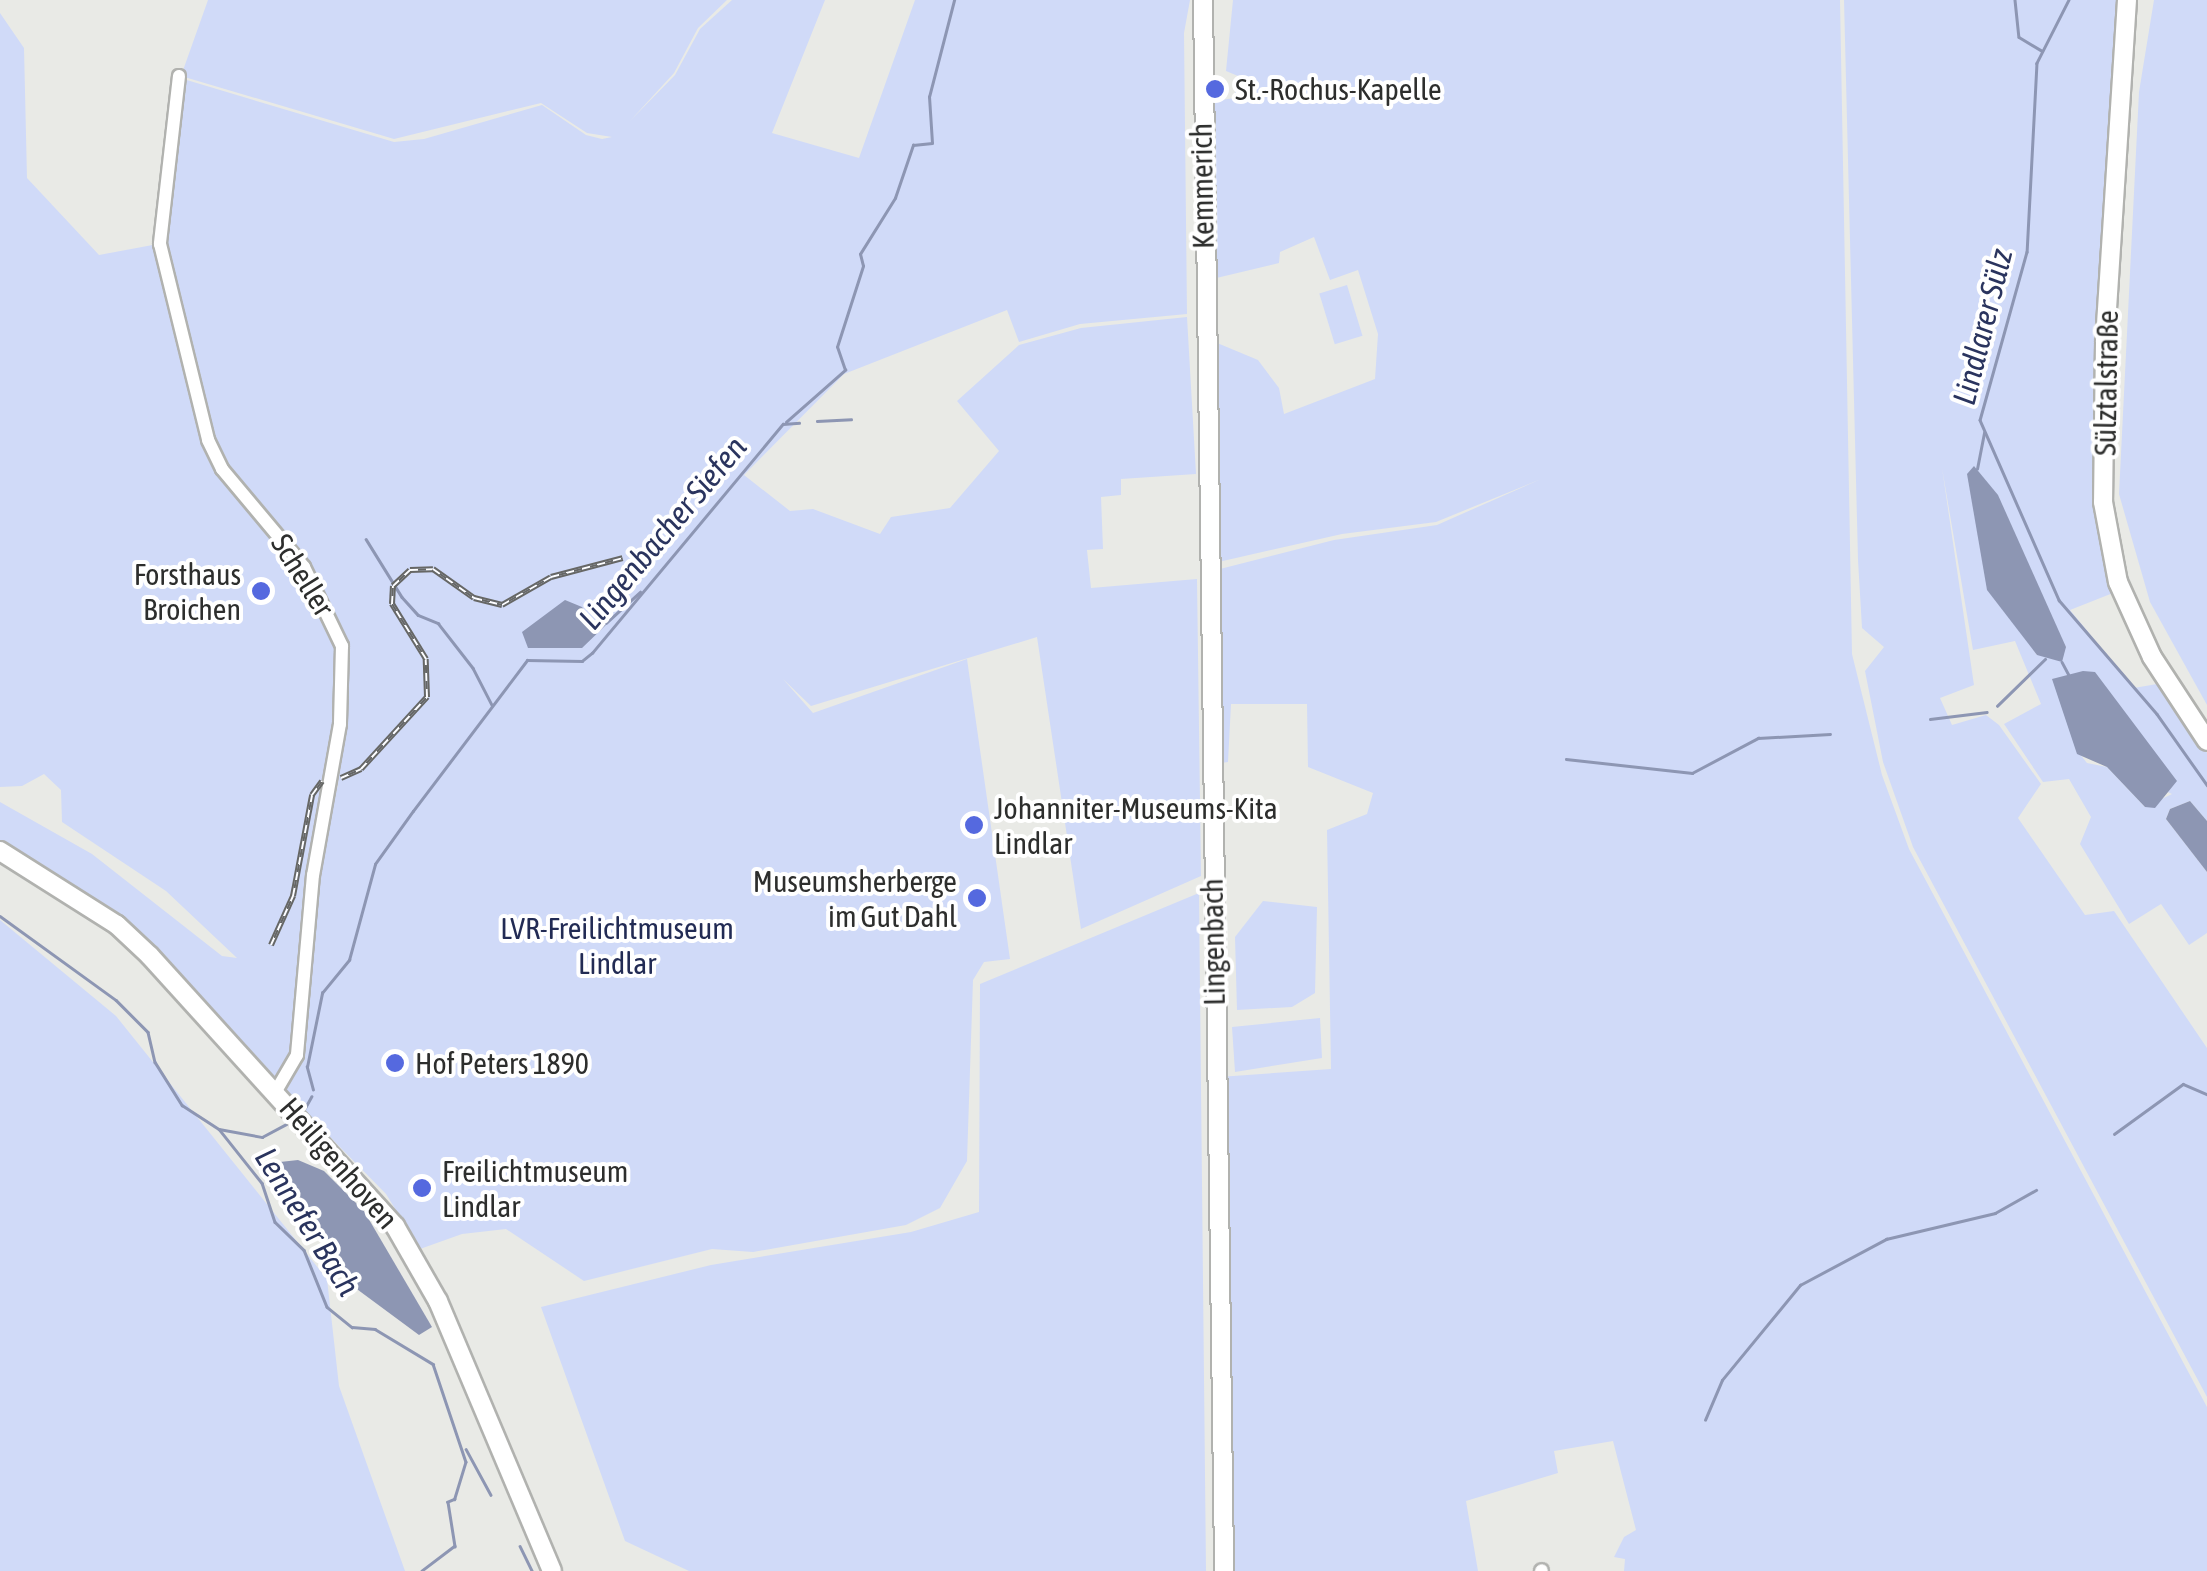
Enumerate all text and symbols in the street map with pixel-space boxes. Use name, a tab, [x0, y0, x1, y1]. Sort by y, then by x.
place label: St.-Rochus-Kapelle	[1235, 71, 1442, 107]
marker: St.-Rochus-Kapelle	[1204, 78, 1226, 100]
street label: Kemmerich	[1183, 123, 1221, 249]
water label: Lindlarer Sülz	[1945, 245, 2021, 409]
street label: Sülztalstraße	[2087, 310, 2125, 456]
water label: Lingenbacher Siefen	[571, 429, 755, 637]
street label: Scheller	[264, 527, 342, 623]
place label: Forsthaus Broichen	[134, 556, 241, 626]
marker: Forsthaus Broichen	[250, 580, 272, 602]
place label: Johanniter-Museums-Kita Lindlar	[994, 790, 1278, 860]
marker: Johanniter-Museums-Kita Lindlar	[963, 814, 985, 836]
place label: Museumsherberge im Gut Dahl	[753, 863, 957, 934]
street label: Lingenbach	[1194, 878, 1232, 1006]
marker: Museumsherberge im Gut Dahl	[966, 887, 988, 909]
park label: LVR-Freilichtmuseum Lindlar	[500, 910, 734, 980]
place label: Hof Peters 1890	[415, 1045, 589, 1081]
marker: Hof Peters 1890	[384, 1052, 406, 1074]
street label: Heiligenhoven	[272, 1090, 406, 1236]
water label: Lennefer Bach	[246, 1141, 368, 1303]
place label: Freilichtmuseum Lindlar	[442, 1153, 628, 1224]
marker: Freilichtmuseum Lindlar	[411, 1177, 433, 1199]

